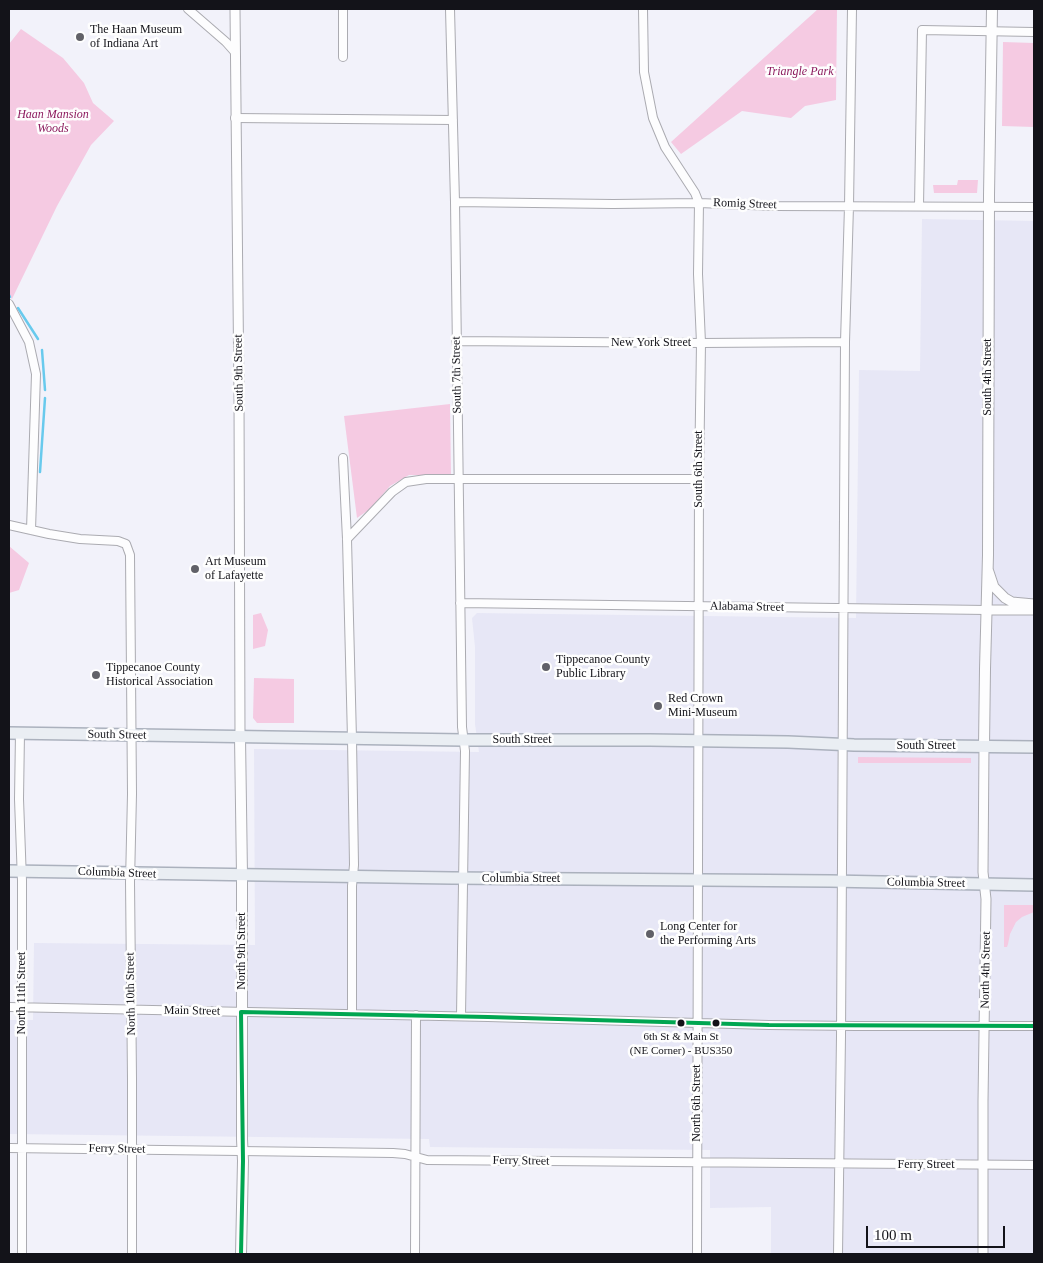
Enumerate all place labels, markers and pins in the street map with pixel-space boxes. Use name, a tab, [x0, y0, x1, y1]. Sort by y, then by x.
place label: The Haan Museum of Indiana Art	[90, 23, 182, 51]
marker: The Haan Museum of Indiana Art	[74, 31, 86, 43]
place label: Art Museum of Lafayette	[205, 555, 266, 583]
marker: Art Museum of Lafayette	[189, 563, 201, 575]
place label: Tippecanoe County Public Library	[556, 653, 650, 681]
place label: Tippecanoe County Historical Association	[106, 661, 213, 689]
marker: Tippecanoe County Public Library	[540, 661, 552, 673]
marker: Tippecanoe County Historical Association	[90, 669, 102, 681]
place label: Red Crown Mini-Museum	[668, 692, 737, 720]
marker: Red Crown Mini-Museum	[652, 700, 664, 712]
place label: Long Center for the Performing Arts	[660, 920, 756, 948]
marker: Long Center for the Performing Arts	[644, 928, 656, 940]
marker: 6th St & Main St (NE Corner) - BUS350	[676, 1018, 686, 1028]
unlabelled marker	[711, 1018, 721, 1028]
place label: 6th St & Main St (NE Corner) - BUS350	[630, 1030, 732, 1056]

